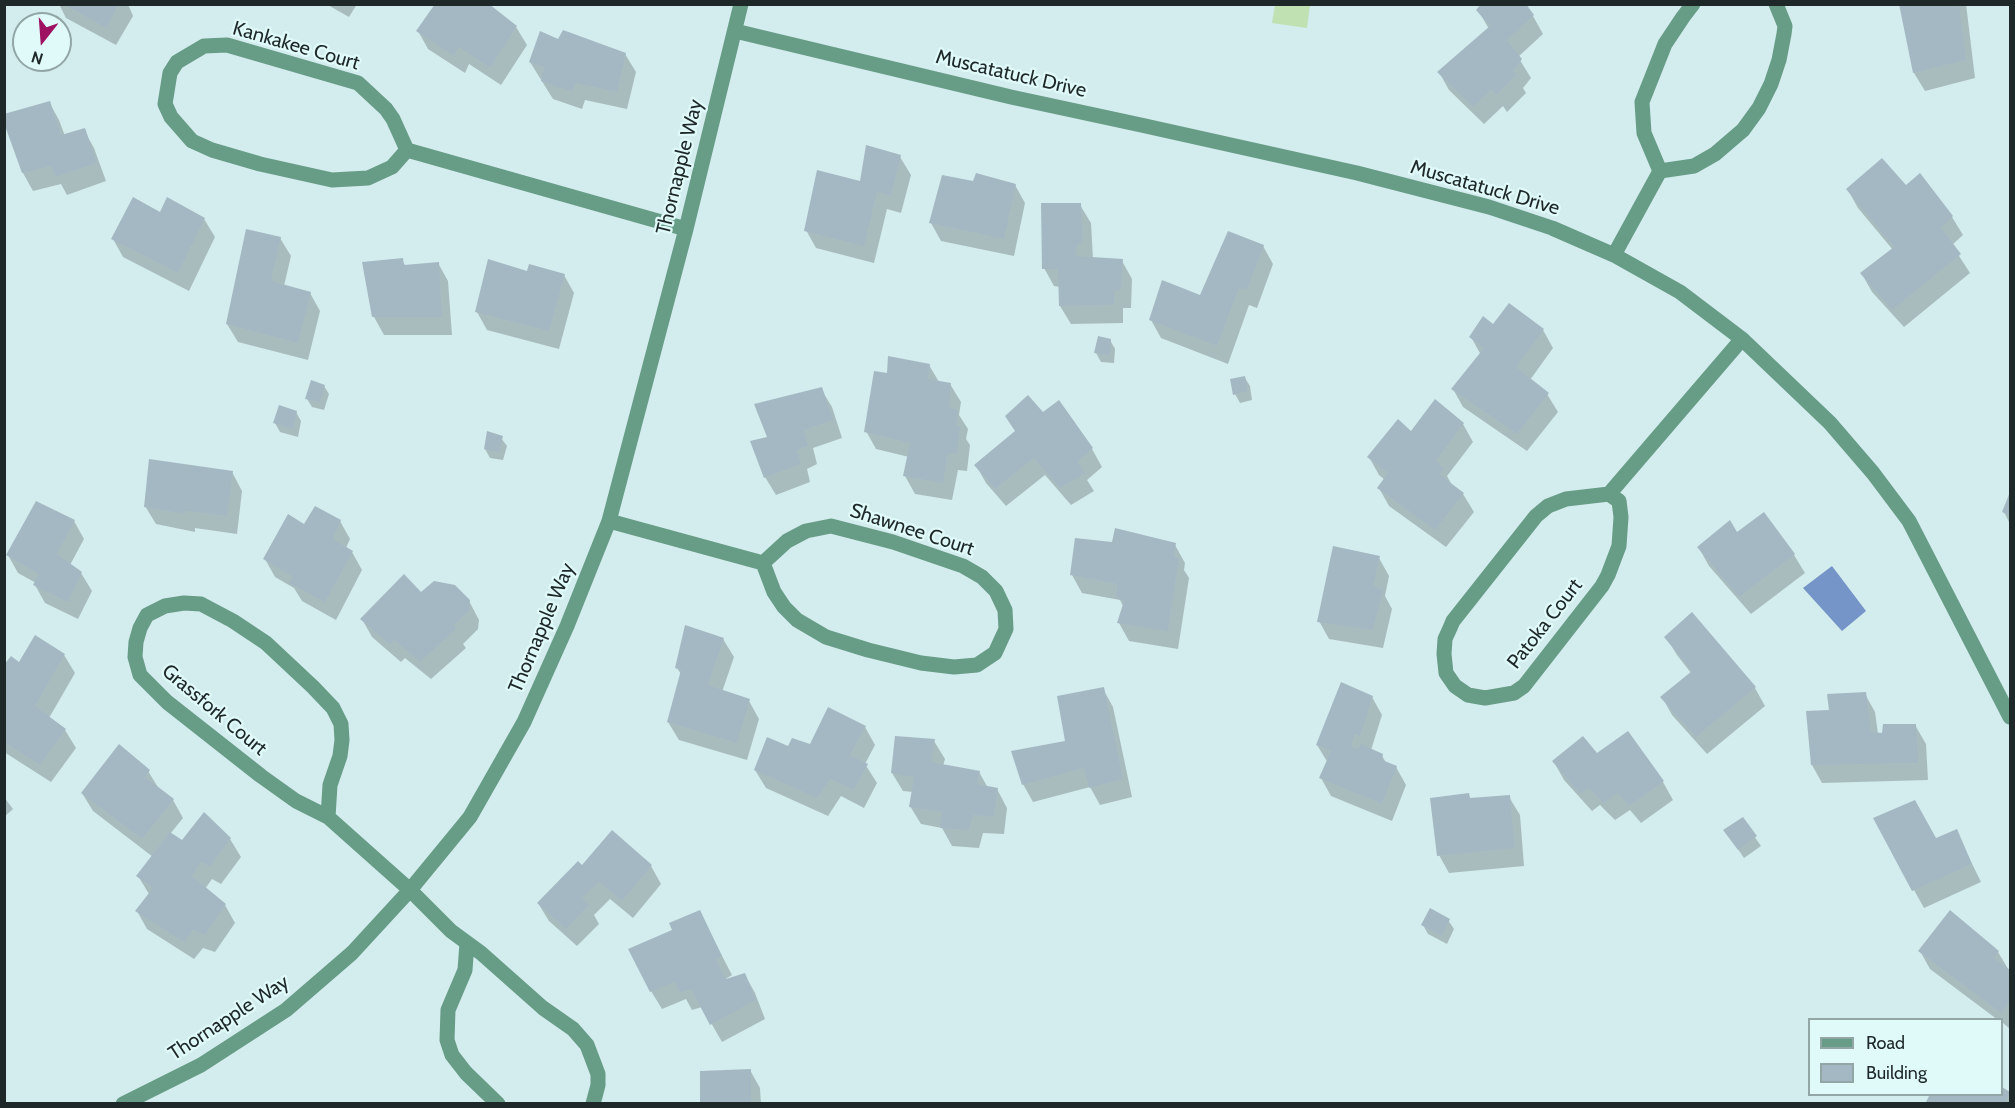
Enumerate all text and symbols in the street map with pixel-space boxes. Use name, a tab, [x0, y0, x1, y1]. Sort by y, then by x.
north arrow	[12, 12, 72, 72]
street label: Kankakee Court	[230, 16, 362, 76]
street label: Muscatatuck Drive	[933, 45, 1089, 103]
text: N	[29, 47, 45, 69]
street label: Thornapple Way	[652, 97, 708, 237]
street label: Muscatatuck Drive	[1408, 155, 1562, 221]
street label: Shawnee Court	[847, 499, 977, 561]
street label: Thornapple Way	[504, 560, 580, 696]
street label: Patoka Court	[1502, 574, 1588, 674]
street label: Grassfork Court	[157, 659, 271, 761]
street label: Thornapple Way	[164, 970, 294, 1066]
legend	[1808, 1018, 2003, 1096]
text: Road	[1866, 1032, 1905, 1054]
text: Building	[1866, 1062, 1927, 1084]

